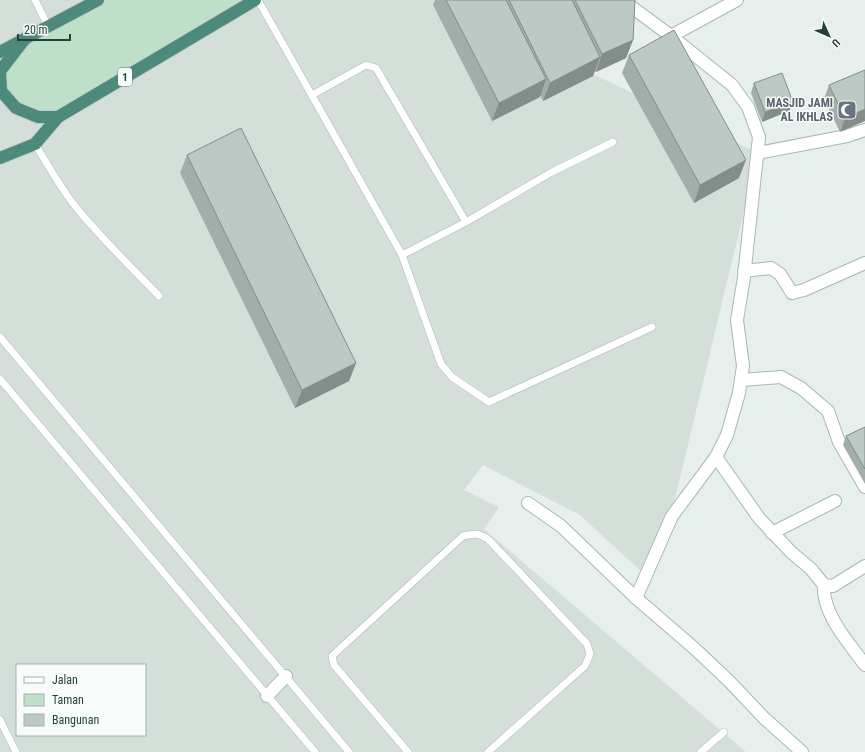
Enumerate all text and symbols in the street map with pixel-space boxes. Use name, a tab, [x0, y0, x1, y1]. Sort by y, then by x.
scale bar	[18, 16, 70, 42]
north arrow	[809, 16, 849, 56]
text: 20 m	[24, 23, 48, 37]
text: U	[829, 36, 843, 50]
road number: 1	[118, 68, 132, 86]
place label: MASJID JAMI AL IKHLAS	[766, 96, 834, 124]
mosque icon: MASJID JAMI AL IKHLAS	[836, 99, 858, 121]
legend	[16, 664, 146, 736]
text: Jalan	[52, 673, 78, 687]
text: Taman	[52, 693, 84, 707]
text: Bangunan	[52, 713, 99, 727]

